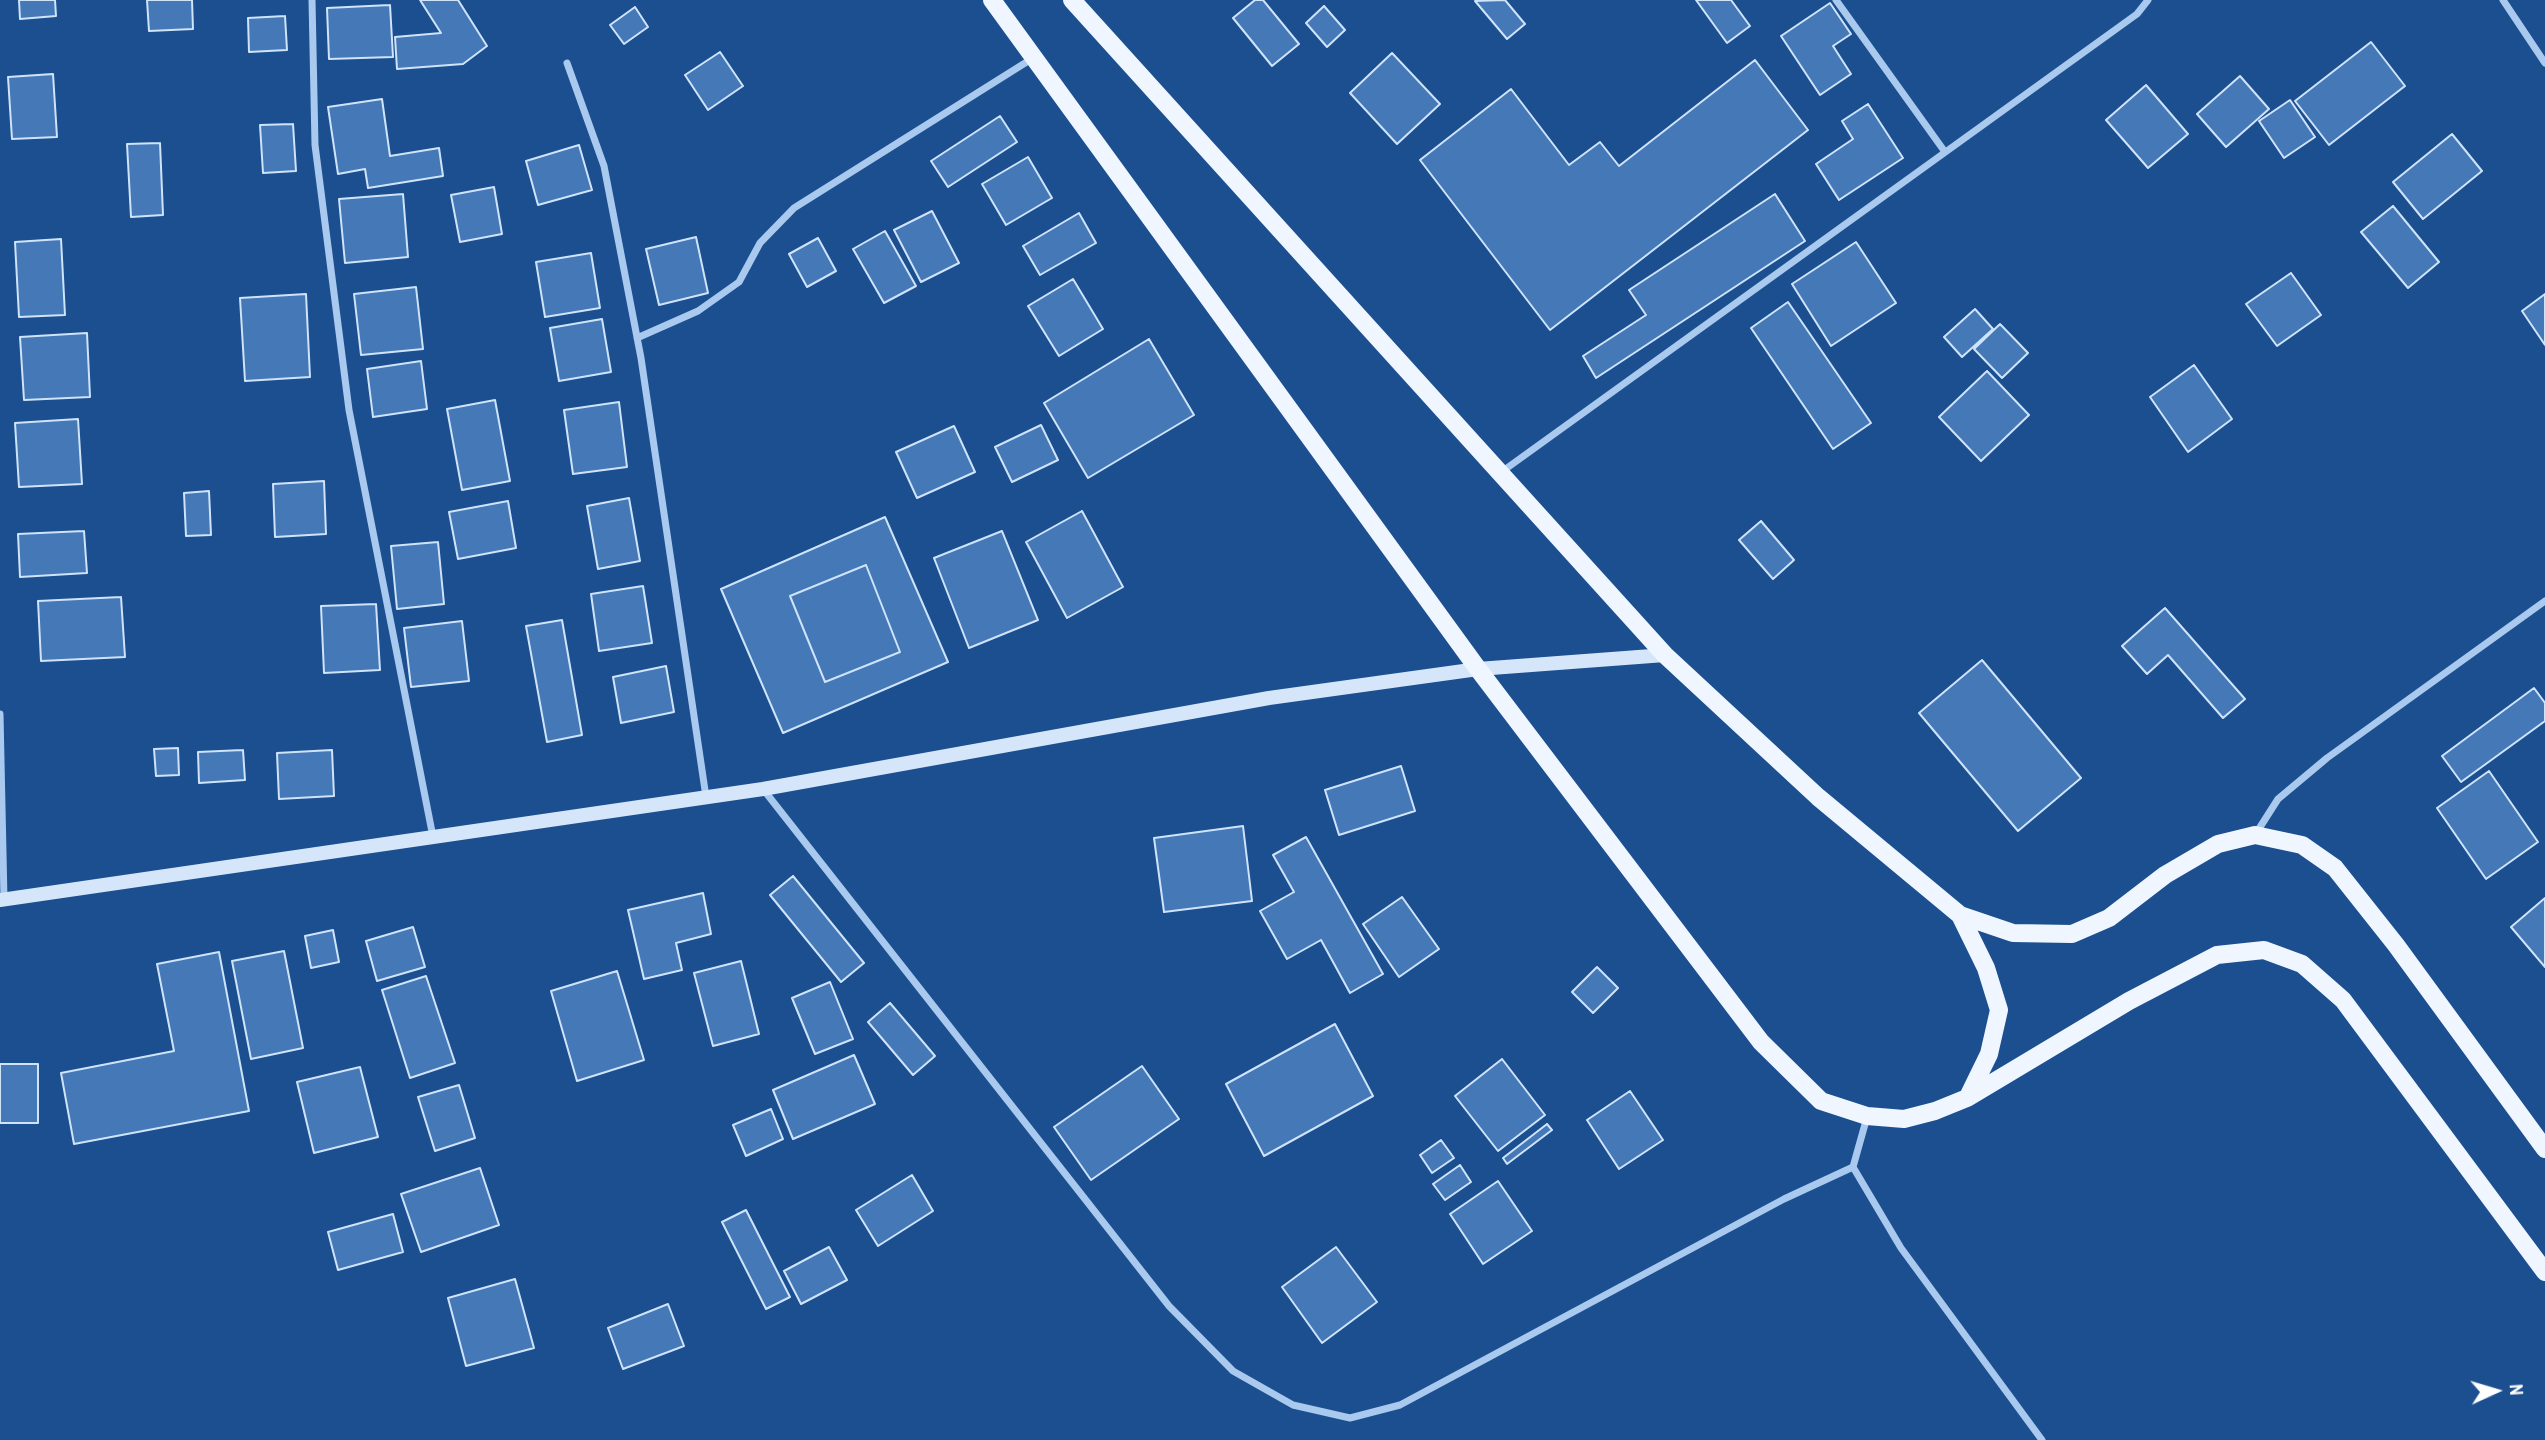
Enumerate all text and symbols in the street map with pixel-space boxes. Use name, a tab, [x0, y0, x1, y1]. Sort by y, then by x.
north arrow	[2461, 1356, 2531, 1426]
text: N	[2504, 1383, 2530, 1396]

